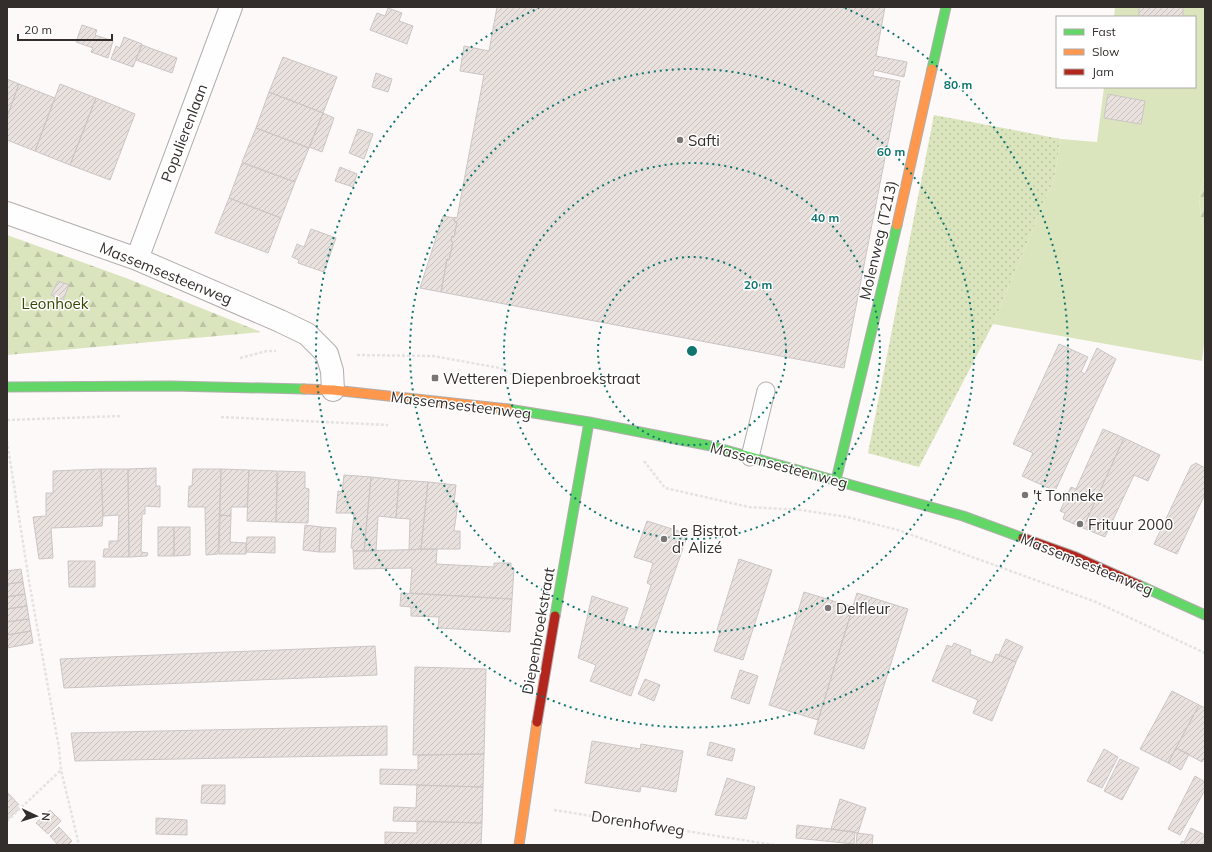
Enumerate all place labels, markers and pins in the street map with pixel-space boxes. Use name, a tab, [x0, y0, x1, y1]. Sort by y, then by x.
place label: Safti	[688, 131, 720, 150]
marker: Safti	[675, 135, 685, 145]
centre of rings	[685, 344, 699, 358]
place label: Wetteren Diepenbroekstraat	[443, 369, 640, 388]
marker: Wetteren Diepenbroekstraat	[430, 373, 440, 383]
place label: 't Tonneke	[1033, 486, 1103, 505]
marker: 't Tonneke	[1020, 490, 1030, 500]
place label: Frituur 2000	[1088, 515, 1173, 534]
marker: Frituur 2000	[1075, 519, 1085, 529]
place label: Le Bistrot d' Alizé	[672, 521, 738, 557]
marker: Le Bistrot d' Alizé	[659, 534, 669, 544]
place label: Delfleur	[836, 599, 890, 618]
marker: Delfleur	[823, 603, 833, 613]

